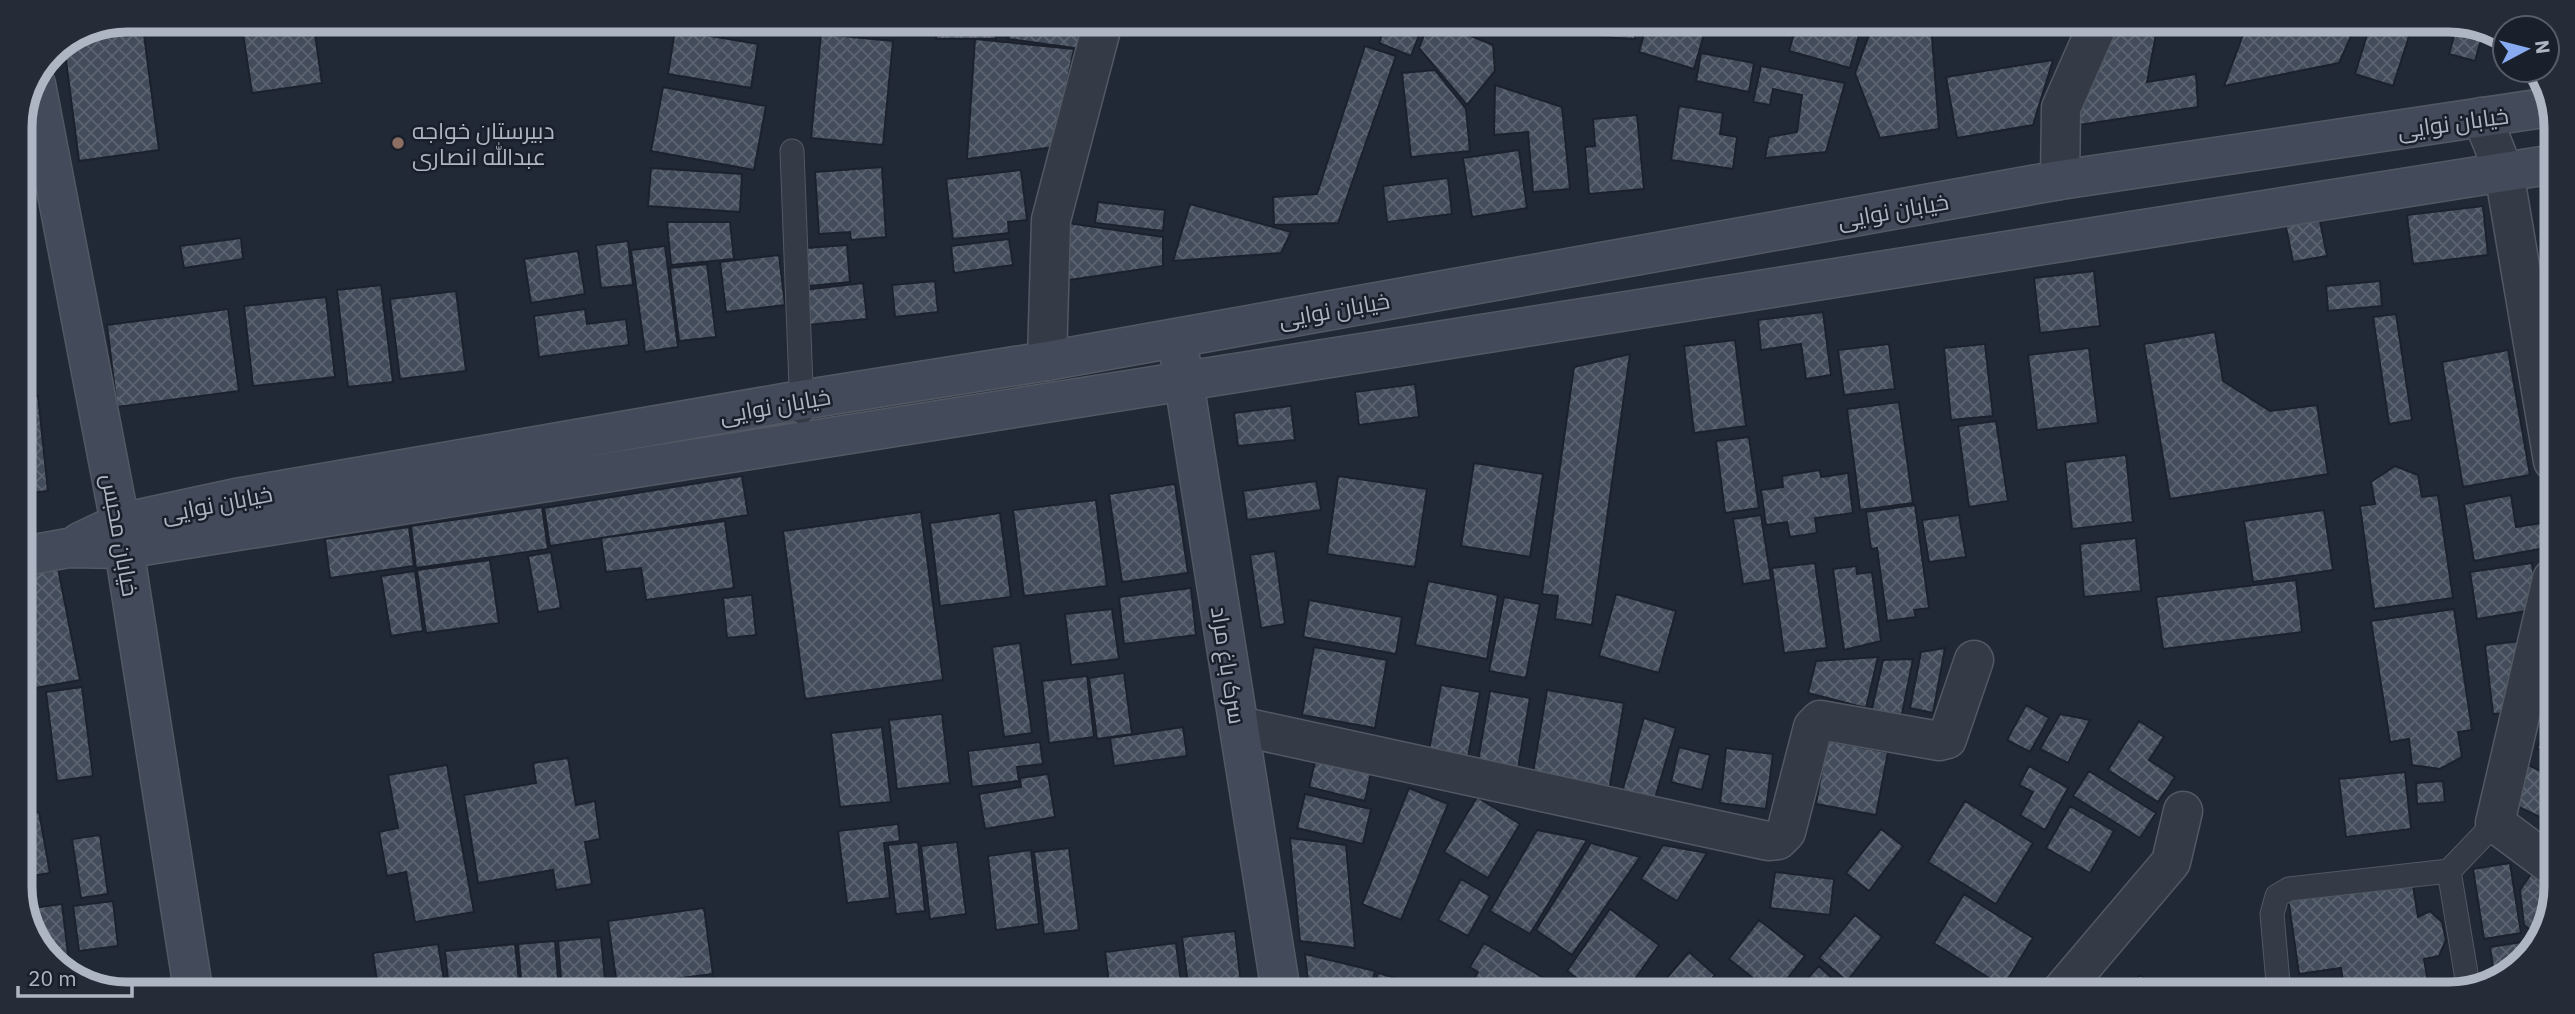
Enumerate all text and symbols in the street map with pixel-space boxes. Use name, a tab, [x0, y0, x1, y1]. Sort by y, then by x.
north arrow	[2491, 14, 2561, 84]
text: N	[2530, 39, 2556, 55]
street label: خیابان نوایی	[2395, 99, 2511, 145]
place label: دبیرستان خواجه عبدالله انصاری	[412, 115, 555, 171]
marker: دبیرستان خواجه عبدالله انصاری	[390, 135, 406, 151]
street label: خیابان نوایی	[1835, 185, 1951, 235]
street label: خیابان نوایی	[1276, 284, 1392, 334]
street label: خیابان نوایی	[717, 380, 833, 430]
street label: خیابان محبس	[95, 471, 147, 599]
street label: خیابان نوایی	[159, 478, 275, 528]
street label: سرک باغ مراد	[1203, 604, 1253, 726]
scale bar	[18, 954, 131, 998]
text: 20 m	[28, 964, 77, 992]

